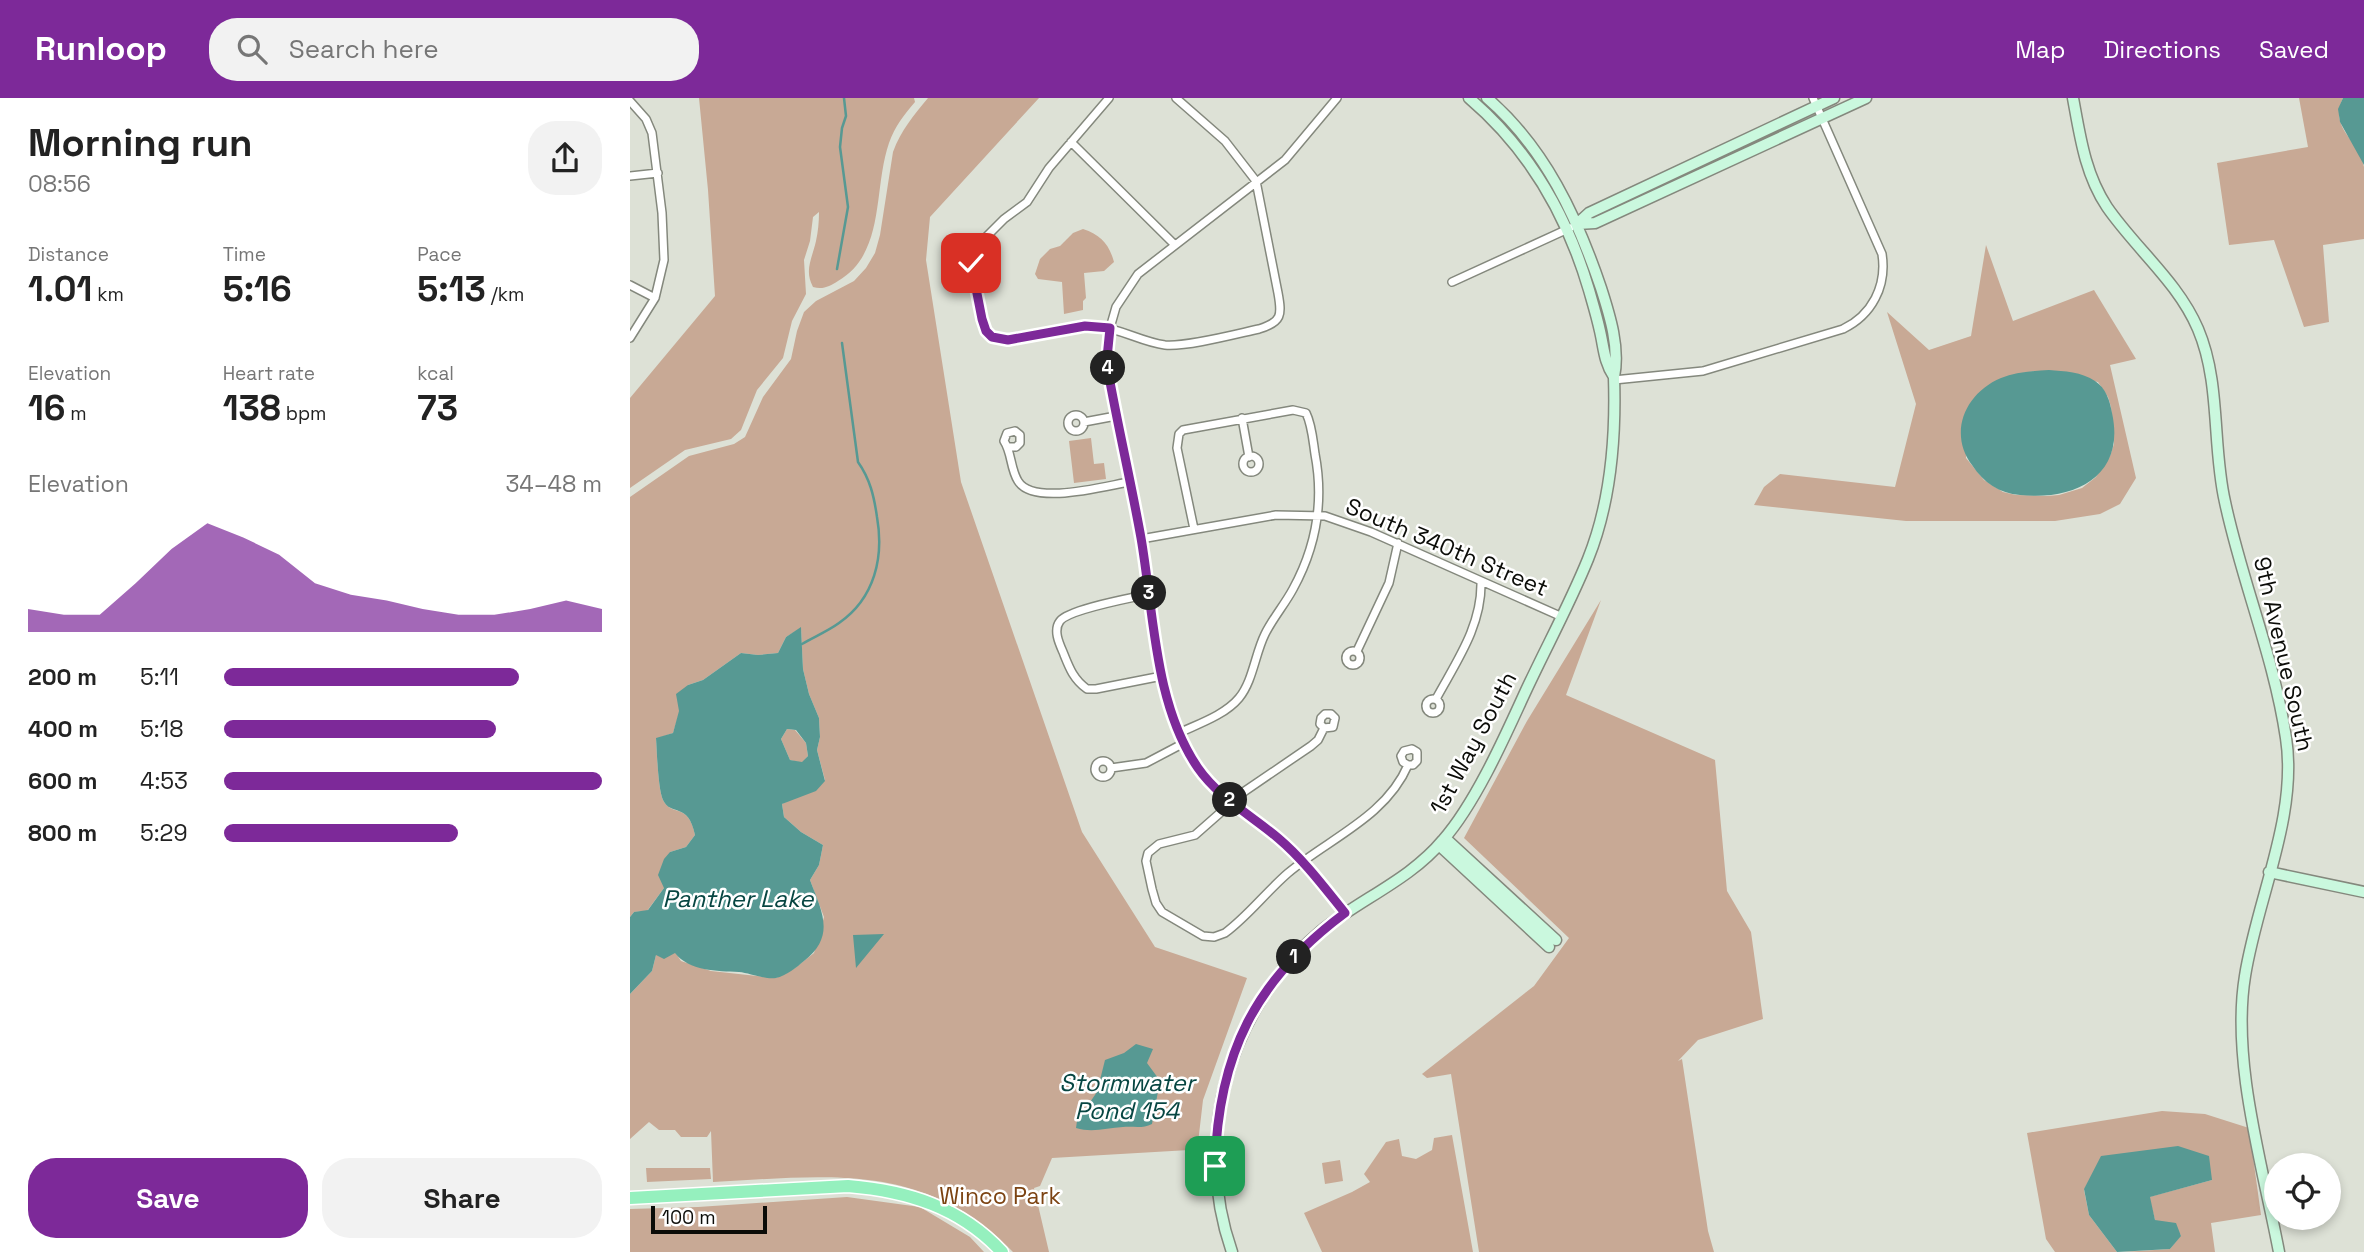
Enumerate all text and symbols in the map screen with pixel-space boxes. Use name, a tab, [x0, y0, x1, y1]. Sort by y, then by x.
search box	[209, 18, 699, 81]
text: Runloop	[35, 28, 167, 70]
icon: search	[233, 30, 271, 68]
text: Search here	[289, 32, 439, 66]
text: Map	[2015, 34, 2065, 65]
text: Directions	[2103, 34, 2221, 65]
text: Saved	[2259, 34, 2329, 65]
text: Morning run	[28, 119, 253, 167]
button: share	[528, 121, 602, 195]
text: 08:56	[28, 169, 91, 199]
pin	[941, 233, 1001, 293]
text: Distance	[28, 242, 109, 267]
text: Time	[223, 242, 266, 267]
text: Pace	[417, 242, 462, 267]
icon: check	[952, 244, 990, 282]
text: 1.01	[28, 267, 92, 311]
text: 5:16	[223, 267, 292, 311]
text: 5:13	[417, 267, 486, 311]
text: km	[92, 282, 124, 307]
text: /km	[486, 282, 524, 307]
pin: 4	[1091, 350, 1126, 386]
text: 4	[1101, 355, 1114, 380]
text: Elevation	[28, 361, 111, 386]
text: Heart rate	[223, 361, 315, 386]
text: kcal	[417, 361, 454, 386]
text: 16	[28, 386, 65, 430]
text: 138	[223, 386, 281, 430]
text: 73	[417, 386, 458, 430]
text: m	[65, 401, 87, 426]
text: bpm	[281, 401, 326, 426]
text: Elevation	[28, 469, 129, 499]
text: 34–48 m	[505, 469, 602, 499]
street label: South 340th Street	[1341, 491, 1553, 603]
street label: 9th Avenue South	[2247, 554, 2321, 754]
pin: 3	[1132, 575, 1166, 610]
text: 3	[1143, 580, 1154, 605]
text: 200 m	[28, 662, 97, 692]
text: 5:11	[140, 662, 179, 692]
street label: 1st Way South	[1423, 666, 1523, 820]
text: 400 m	[28, 714, 98, 744]
text: 5:18	[140, 714, 184, 744]
text: 600 m	[28, 766, 98, 796]
text: 4:53	[140, 766, 188, 796]
pin: 2	[1212, 782, 1248, 818]
text: 2	[1224, 787, 1235, 812]
text: 800 m	[28, 818, 97, 848]
text: 5:29	[140, 818, 187, 848]
water label: Panther Lake	[663, 883, 814, 914]
pin: 1	[1276, 940, 1312, 974]
text: 1	[1289, 944, 1298, 969]
water label: Stormwater Pond 154	[1059, 1067, 1198, 1126]
pin	[1185, 1136, 1245, 1196]
icon: arrive	[1196, 1147, 1234, 1185]
map controls	[2264, 1153, 2341, 1230]
button: locate	[2264, 1153, 2341, 1230]
button: Save	[28, 1158, 308, 1238]
button: Share	[322, 1158, 602, 1238]
park label: Winco Park	[939, 1181, 1061, 1211]
scale bar	[651, 1203, 766, 1235]
text: 100 m	[662, 1205, 716, 1230]

